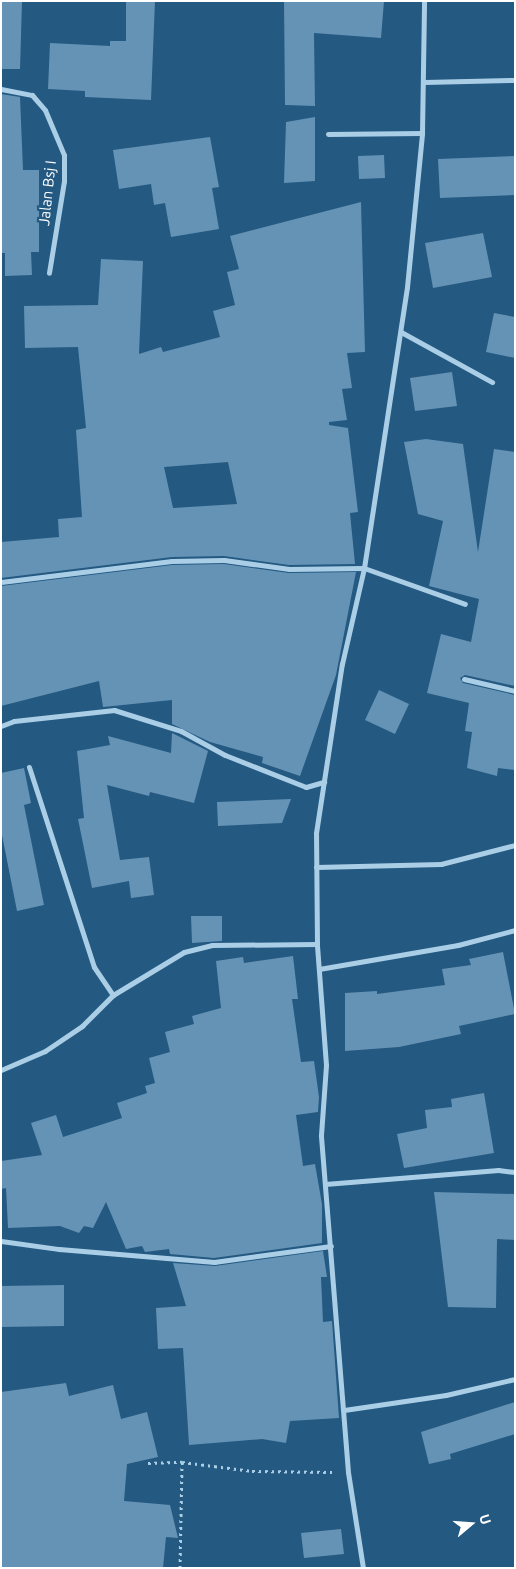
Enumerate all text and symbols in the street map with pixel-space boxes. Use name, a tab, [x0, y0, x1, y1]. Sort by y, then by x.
street label: Jalan Bsj I	[35, 159, 59, 227]
north arrow	[446, 1499, 496, 1549]
text: U	[476, 1512, 494, 1527]

